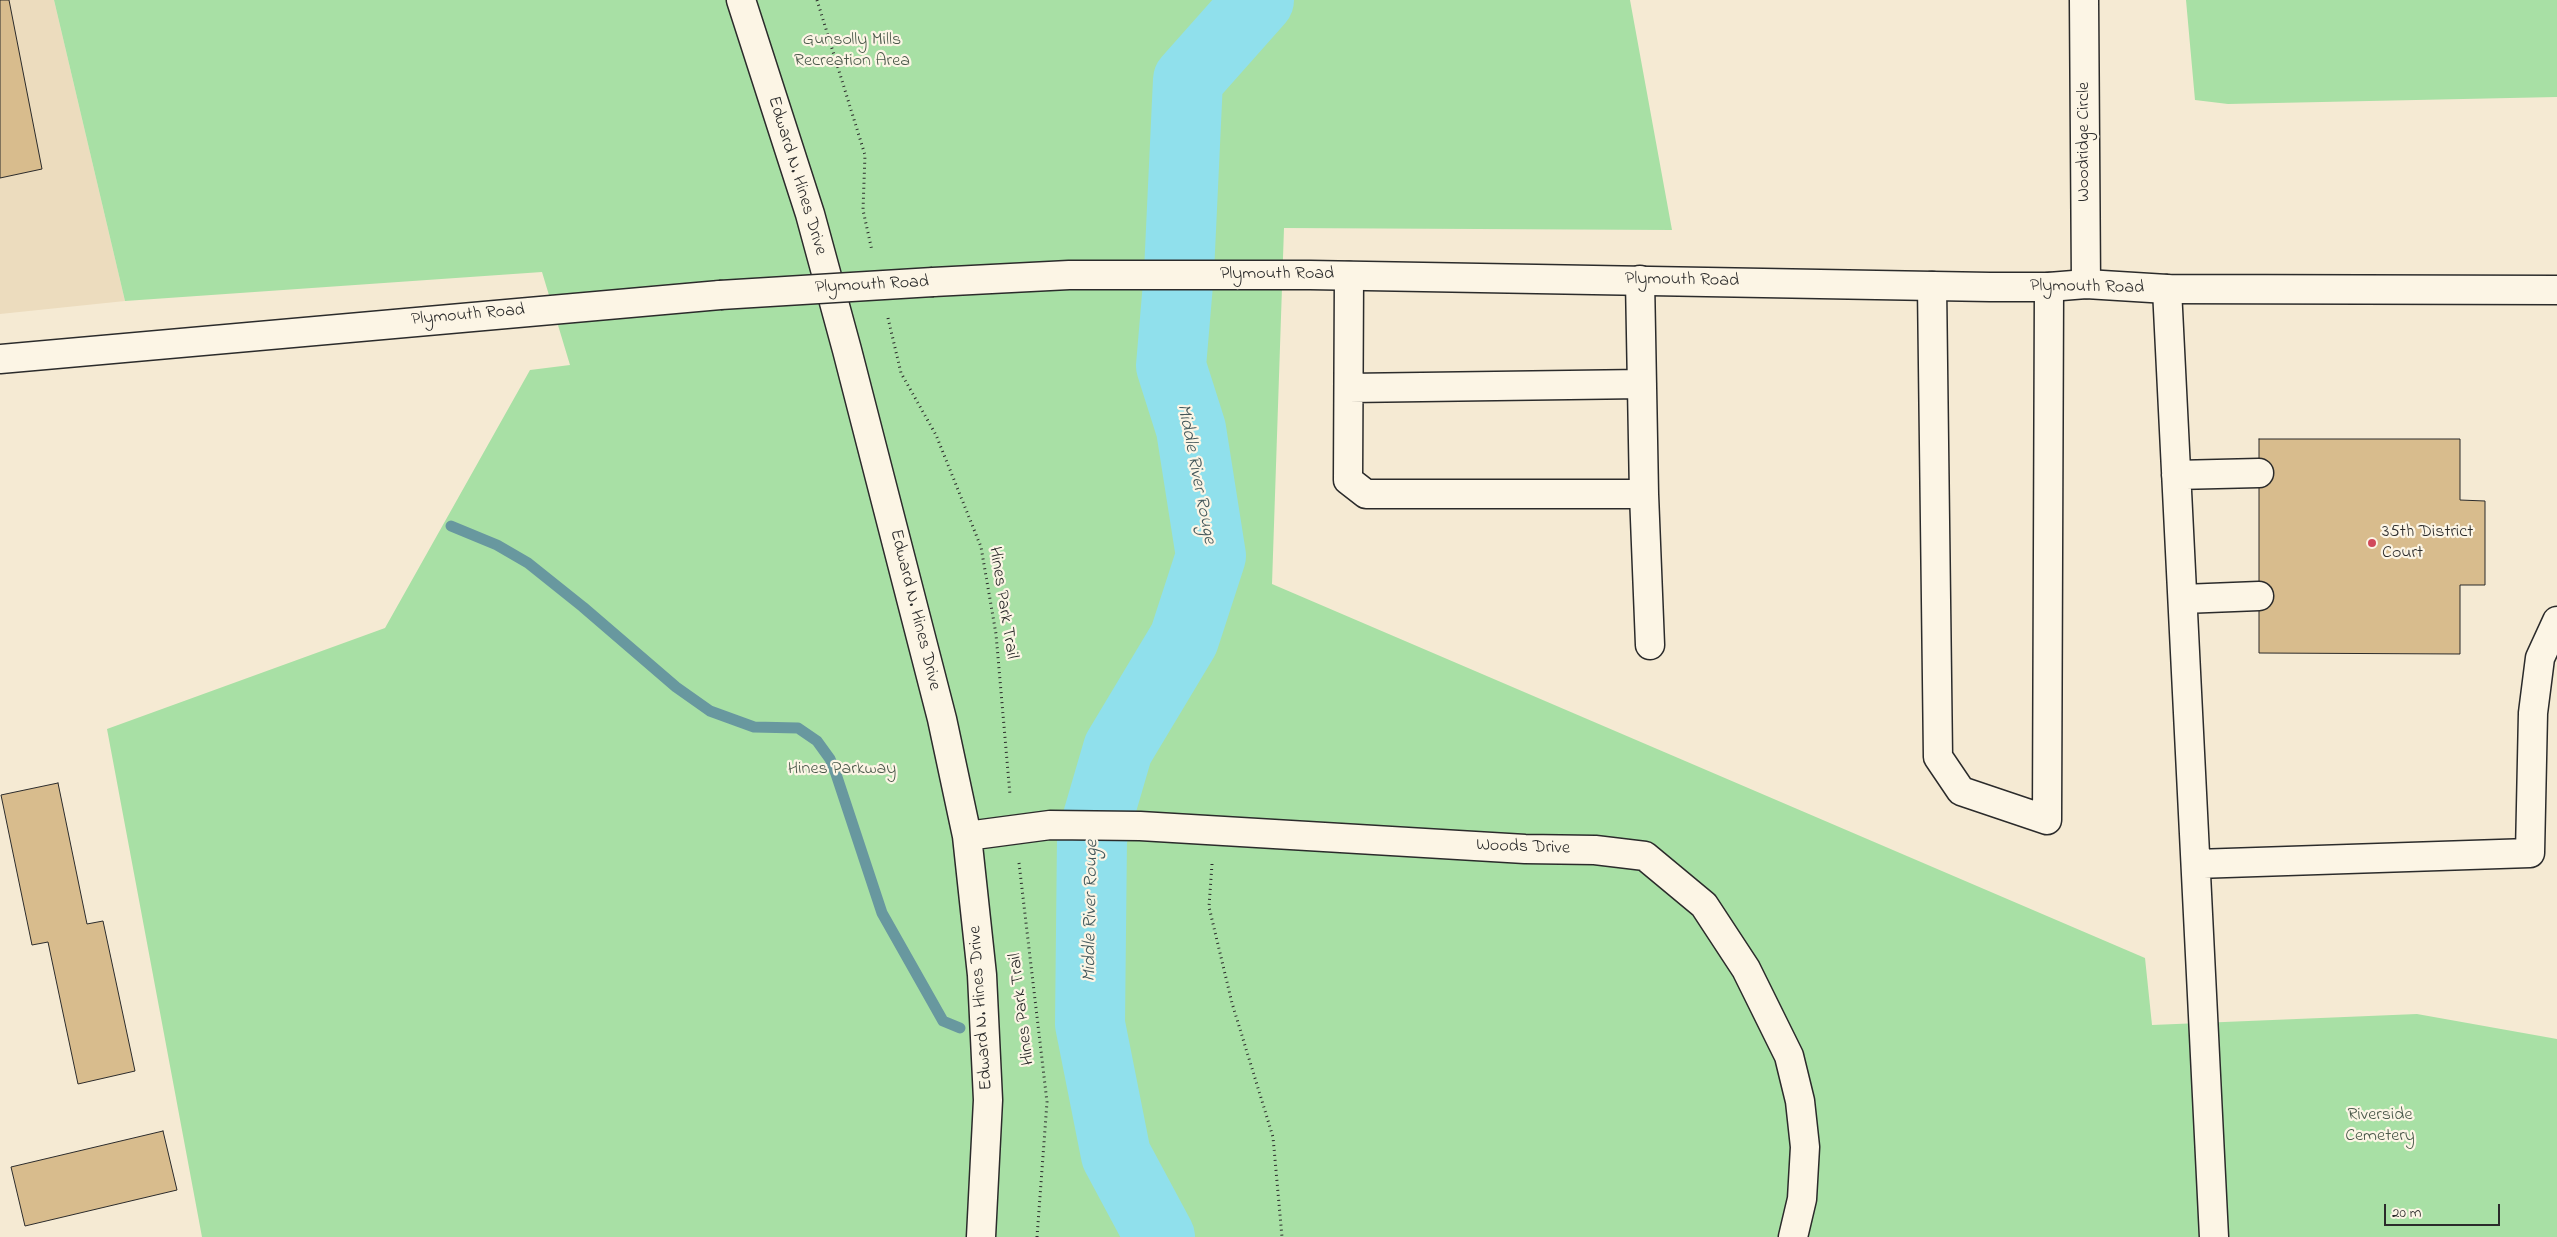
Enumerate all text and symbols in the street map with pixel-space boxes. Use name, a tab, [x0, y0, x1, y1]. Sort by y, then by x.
park label: Gunsolly Mills Recreation Area	[794, 30, 910, 72]
street label: Woodridge Circle	[2074, 82, 2096, 202]
street label: Edward N. Hines Drive	[762, 94, 830, 258]
street label: Plymouth Road	[1220, 264, 1334, 286]
street label: Plymouth Road	[1625, 269, 1739, 293]
street label: Plymouth Road	[814, 272, 930, 300]
street label: Plymouth Road	[2030, 276, 2144, 300]
street label: Plymouth Road	[410, 300, 526, 332]
water label: Middle River Rouge	[1170, 402, 1220, 546]
place label: 35th District Court	[2382, 522, 2473, 564]
street label: Edward N. Hines Drive	[884, 527, 944, 693]
marker: 35th District Court	[2366, 537, 2378, 549]
street label: Hines Park Trail	[982, 545, 1022, 661]
park label: Hines Parkway	[788, 759, 896, 781]
street label: Woods Drive	[1476, 836, 1570, 860]
water label: Middle River Rouge	[1079, 840, 1105, 982]
street label: Edward N. Hines Drive	[965, 925, 999, 1091]
street label: Hines Park Trail	[1005, 952, 1041, 1066]
park label: Riverside Cemetery	[2345, 1105, 2415, 1148]
scale bar	[2387, 1194, 2503, 1226]
text: 20 m	[2392, 1202, 2421, 1224]

